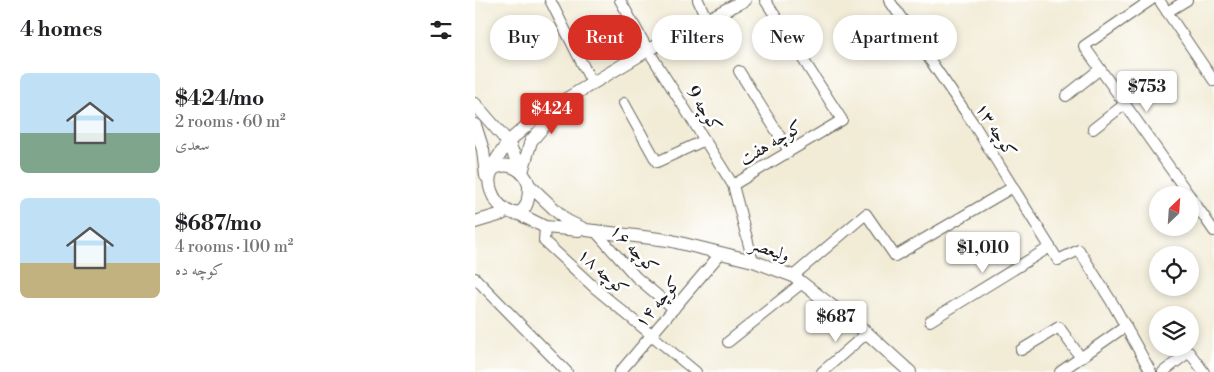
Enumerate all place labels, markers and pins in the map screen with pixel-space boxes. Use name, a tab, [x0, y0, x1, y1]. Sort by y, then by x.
pin: $753	[1117, 70, 1177, 113]
pin: $424	[522, 92, 582, 135]
pin: $1,010	[942, 232, 1024, 274]
pin: $687	[806, 300, 866, 343]

